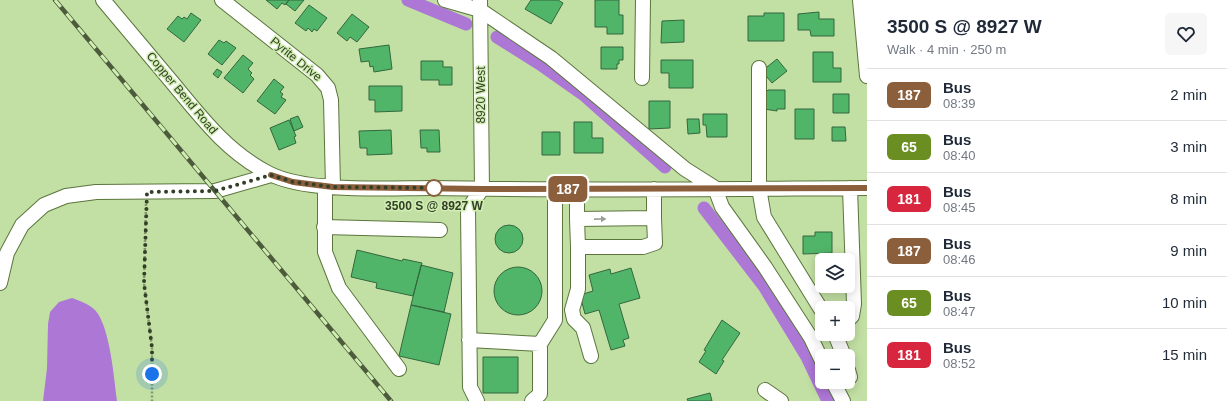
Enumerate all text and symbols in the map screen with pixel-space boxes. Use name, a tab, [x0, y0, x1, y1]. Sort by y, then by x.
button: heart	[1165, 13, 1207, 55]
text: 3500 S @ 8927 W	[887, 16, 1042, 37]
street label: Pyrite Drive	[267, 34, 325, 84]
text: Walk · 4 min · 250 m	[887, 42, 1006, 57]
street label: Copper Bend Road	[144, 49, 220, 137]
street label: 8920 West	[474, 66, 488, 124]
text: Bus	[943, 79, 971, 96]
text: 2 min	[1170, 86, 1207, 103]
text: 187	[897, 87, 921, 103]
text: 08:39	[943, 96, 976, 111]
text: Bus	[943, 131, 971, 148]
text: 3 min	[1170, 138, 1207, 155]
text: 65	[901, 139, 917, 155]
text: 08:40	[943, 148, 976, 163]
line badge: 187	[545, 176, 591, 202]
marker: 3500 S @ 8927 W	[425, 179, 443, 197]
text: 187	[556, 181, 580, 197]
text: Bus	[943, 183, 971, 200]
text: 8 min	[1170, 190, 1207, 207]
text: 181	[897, 191, 921, 207]
place label: 3500 S @ 8927 W	[385, 199, 484, 213]
text: 08:45	[943, 200, 976, 215]
one-way arrow	[594, 216, 607, 222]
text: Bus	[943, 235, 971, 252]
text: 9 min	[1170, 242, 1207, 259]
text: 187	[897, 243, 921, 259]
text: 08:46	[943, 252, 976, 267]
map controls	[815, 253, 855, 389]
button: layers	[815, 253, 855, 293]
text: Bus	[943, 287, 971, 304]
text: 10 min	[1162, 294, 1207, 311]
text: 65	[901, 295, 917, 311]
button: +	[815, 301, 855, 341]
text: 08:47	[943, 304, 976, 319]
text: Bus	[943, 339, 971, 356]
text: 15 min	[1162, 346, 1207, 363]
text: 181	[897, 347, 921, 363]
button: −	[815, 349, 855, 389]
text: 08:52	[943, 356, 976, 371]
your location	[142, 364, 162, 384]

